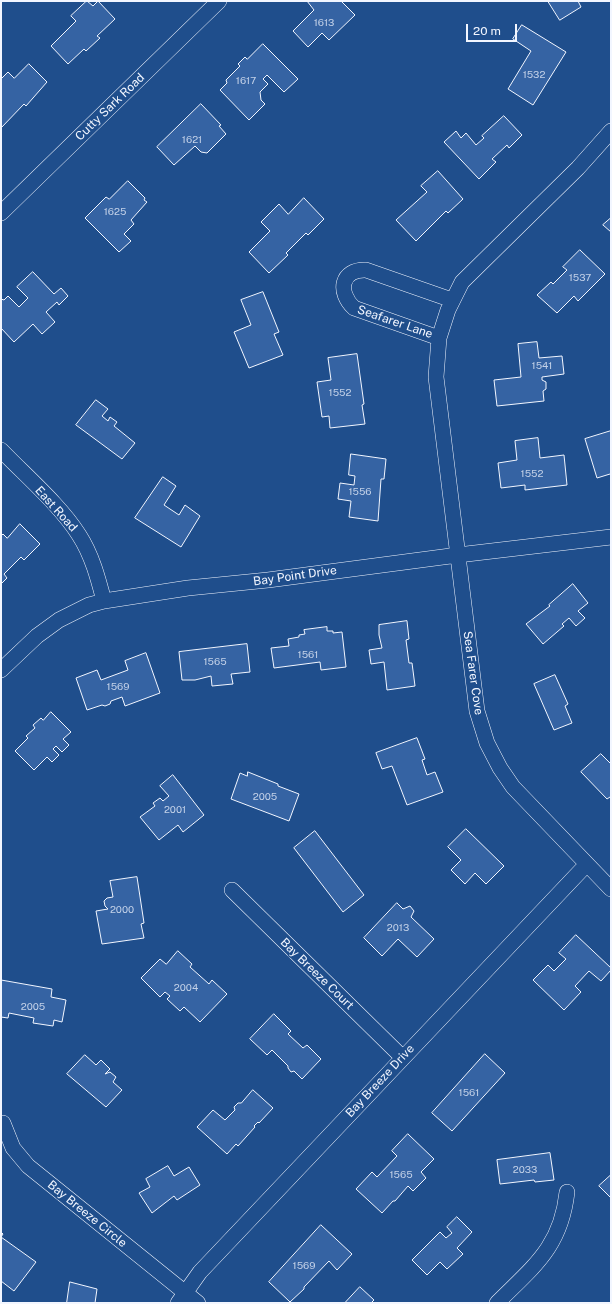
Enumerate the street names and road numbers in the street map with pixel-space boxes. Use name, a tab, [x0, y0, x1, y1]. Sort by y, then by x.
street label: Cutty Sark Road	[72, 70, 148, 144]
street label: Seafarer Lane	[355, 302, 435, 342]
street label: East Road	[32, 483, 80, 535]
street label: Bay Point Drive	[252, 563, 338, 589]
street label: Sea Farer Cove	[460, 630, 486, 716]
street label: Bay Breeze Court	[277, 935, 357, 1013]
street label: Bay Breeze Drive	[343, 1042, 417, 1120]
street label: Bay Breeze Circle	[44, 1178, 130, 1250]

